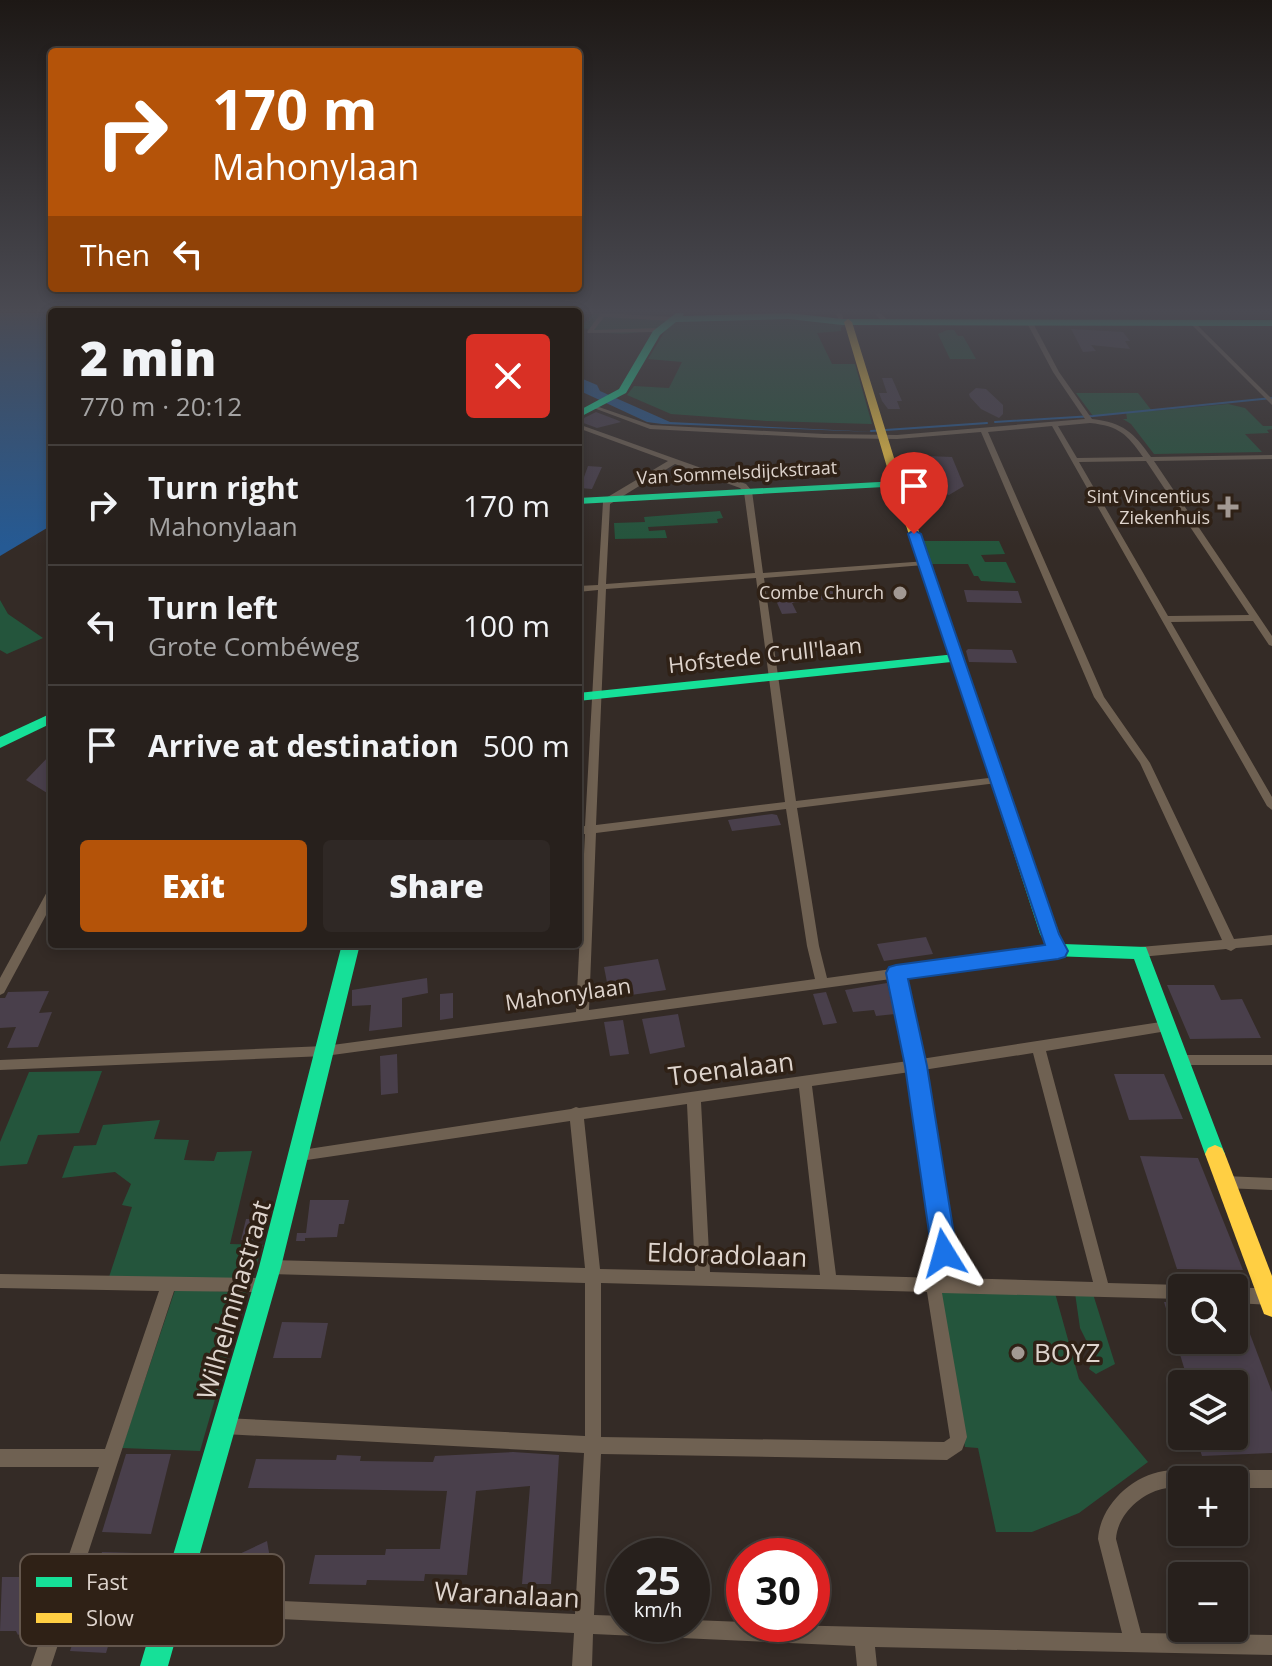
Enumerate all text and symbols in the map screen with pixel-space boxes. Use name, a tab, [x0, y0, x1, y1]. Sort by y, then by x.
text: 170 m	[212, 70, 378, 146]
icon: right	[80, 80, 184, 184]
text: Mahonylaan	[212, 142, 419, 191]
icon: left	[166, 232, 210, 276]
text: Then	[80, 234, 150, 275]
text: 2 min	[80, 325, 216, 390]
button: close	[466, 334, 550, 418]
text: 770 m · 20:12	[80, 388, 242, 424]
pin	[880, 452, 948, 534]
street label: Van Sommelsdijckstraat	[636, 455, 838, 489]
icon: arrive	[892, 464, 936, 508]
text: Turn right	[148, 467, 299, 508]
icon: right	[80, 483, 124, 527]
place label: Sint Vincentius Ziekenhuis	[1087, 484, 1210, 529]
text: 170 m	[463, 485, 550, 526]
marker: Sint Vincentius Ziekenhuis	[1217, 496, 1239, 518]
text: Mahonylaan	[148, 508, 298, 544]
place label: Combe Church	[759, 580, 884, 604]
marker: Combe Church	[891, 584, 909, 602]
text: Turn left	[148, 587, 278, 628]
icon: left	[80, 603, 124, 647]
text: 100 m	[463, 605, 550, 646]
text: Grote Combéweg	[148, 628, 359, 664]
street label: Hofstede Crull'laan	[666, 629, 863, 679]
icon: arrive	[80, 723, 124, 767]
text: Arrive at destination	[148, 725, 459, 766]
text: 500 m	[483, 725, 570, 766]
button: Exit	[80, 840, 307, 932]
button: Share	[323, 840, 550, 932]
street label: Mahonylaan	[503, 969, 633, 1017]
street label: Toenalaan	[666, 1042, 796, 1094]
street label: Wilhelminastraat	[187, 1196, 279, 1404]
position arrow	[902, 1211, 986, 1295]
street label: Eldoradolaan	[646, 1233, 808, 1275]
map controls	[1168, 1274, 1248, 1642]
button: search	[1168, 1274, 1248, 1354]
place label: BOYZ	[1034, 1334, 1100, 1370]
marker: BOYZ	[1009, 1344, 1027, 1362]
button: layers	[1168, 1370, 1248, 1450]
button: +	[1168, 1466, 1248, 1546]
speed limit sign: 30	[726, 1538, 830, 1642]
text: 25	[635, 1552, 681, 1607]
legend	[20, 1554, 284, 1646]
button: −	[1168, 1562, 1248, 1642]
text: Fast	[86, 1566, 128, 1596]
street label: Waranalaan	[434, 1572, 581, 1616]
text: km/h	[634, 1596, 682, 1623]
text: Slow	[86, 1602, 134, 1632]

